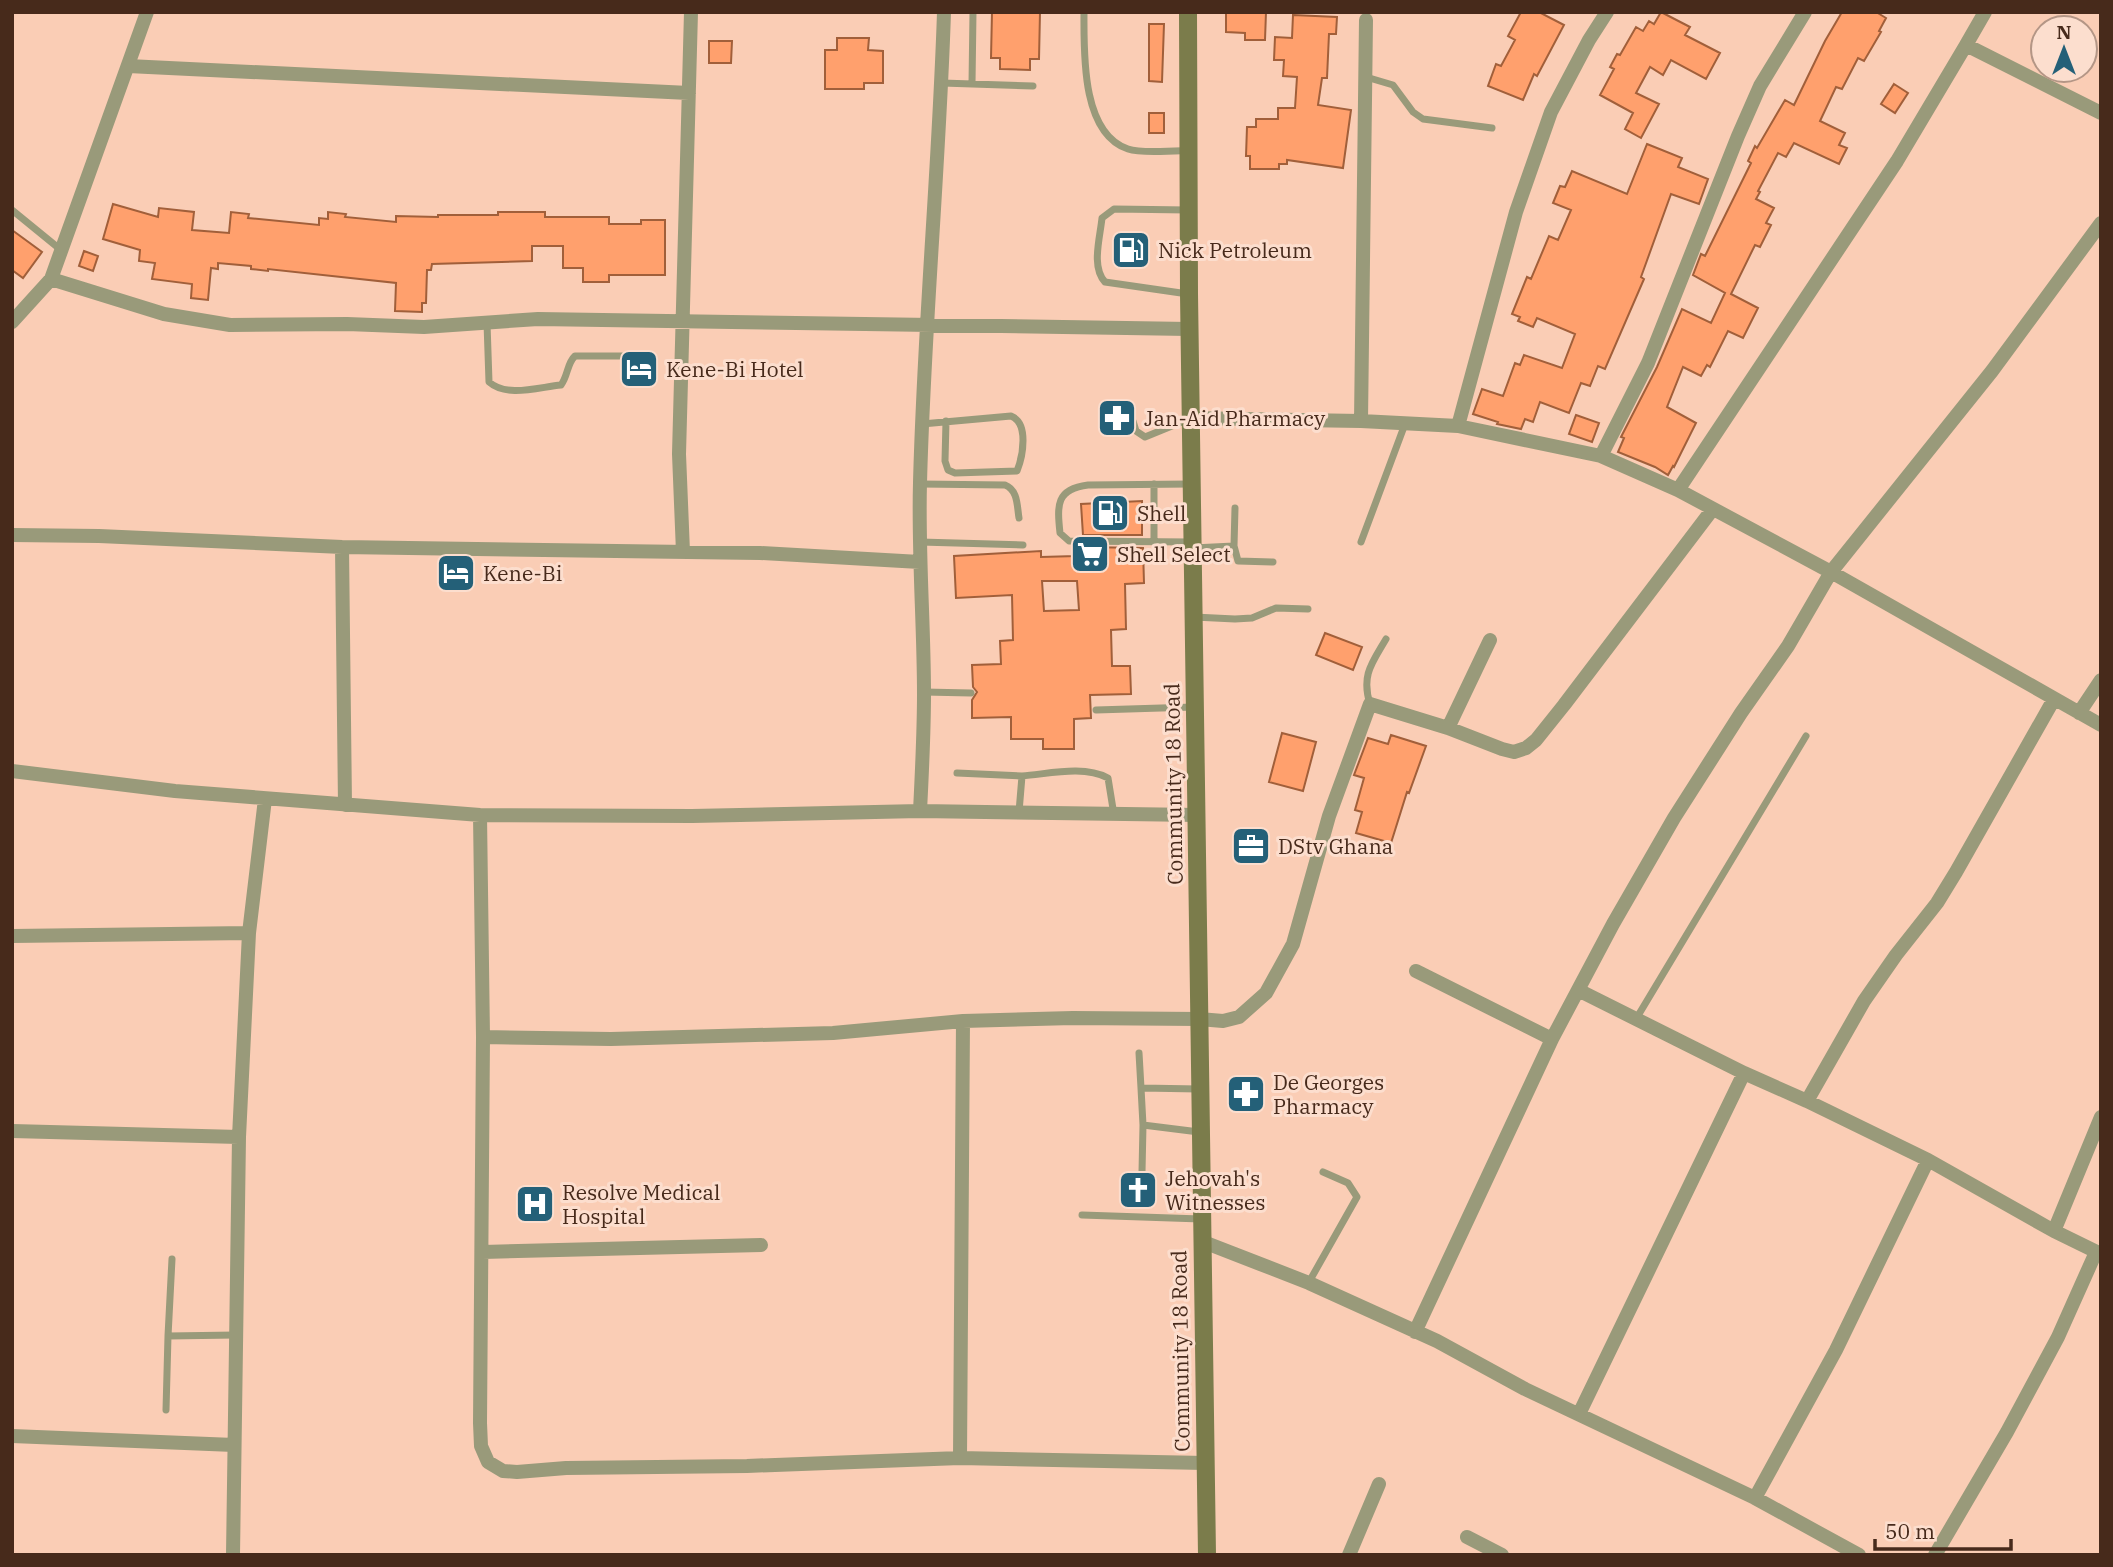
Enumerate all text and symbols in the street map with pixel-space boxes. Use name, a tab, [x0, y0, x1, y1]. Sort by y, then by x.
north arrow	[2029, 14, 2099, 84]
text: N	[2056, 20, 2072, 44]
fuel station icon: Nick Petroleum	[1110, 229, 1152, 271]
place label: Nick Petroleum	[1158, 236, 1312, 264]
hotel icon: Kene-Bi Hotel	[618, 348, 660, 390]
place label: Kene-Bi Hotel	[666, 355, 804, 383]
pharmacy icon: Jan-Aid Pharmacy	[1096, 397, 1138, 439]
place label: Jan-Aid Pharmacy	[1144, 404, 1326, 432]
fuel station icon: Shell	[1089, 492, 1131, 534]
place label: Shell	[1137, 499, 1186, 527]
supermarket icon: Shell Select	[1069, 533, 1111, 575]
place label: Shell Select	[1117, 540, 1231, 568]
hotel icon: Kene-Bi	[435, 552, 477, 594]
place label: Kene-Bi	[483, 559, 562, 587]
street label: Community 18 Road	[1157, 683, 1189, 885]
office icon: DStv Ghana	[1230, 825, 1272, 867]
place label: DStv Ghana	[1278, 832, 1393, 860]
place label: De Georges Pharmacy	[1273, 1068, 1384, 1120]
pharmacy icon: De Georges Pharmacy	[1225, 1073, 1267, 1115]
place label: Jehovah's Witnesses	[1165, 1164, 1266, 1216]
church icon: Jehovah's Witnesses	[1117, 1169, 1159, 1211]
place label: Resolve Medical Hospital	[562, 1178, 720, 1230]
hospital icon: Resolve Medical Hospital	[514, 1183, 556, 1225]
street label: Community 18 Road	[1164, 1250, 1196, 1452]
scale bar	[1875, 1508, 2011, 1552]
text: 50 m	[1885, 1517, 1935, 1545]

